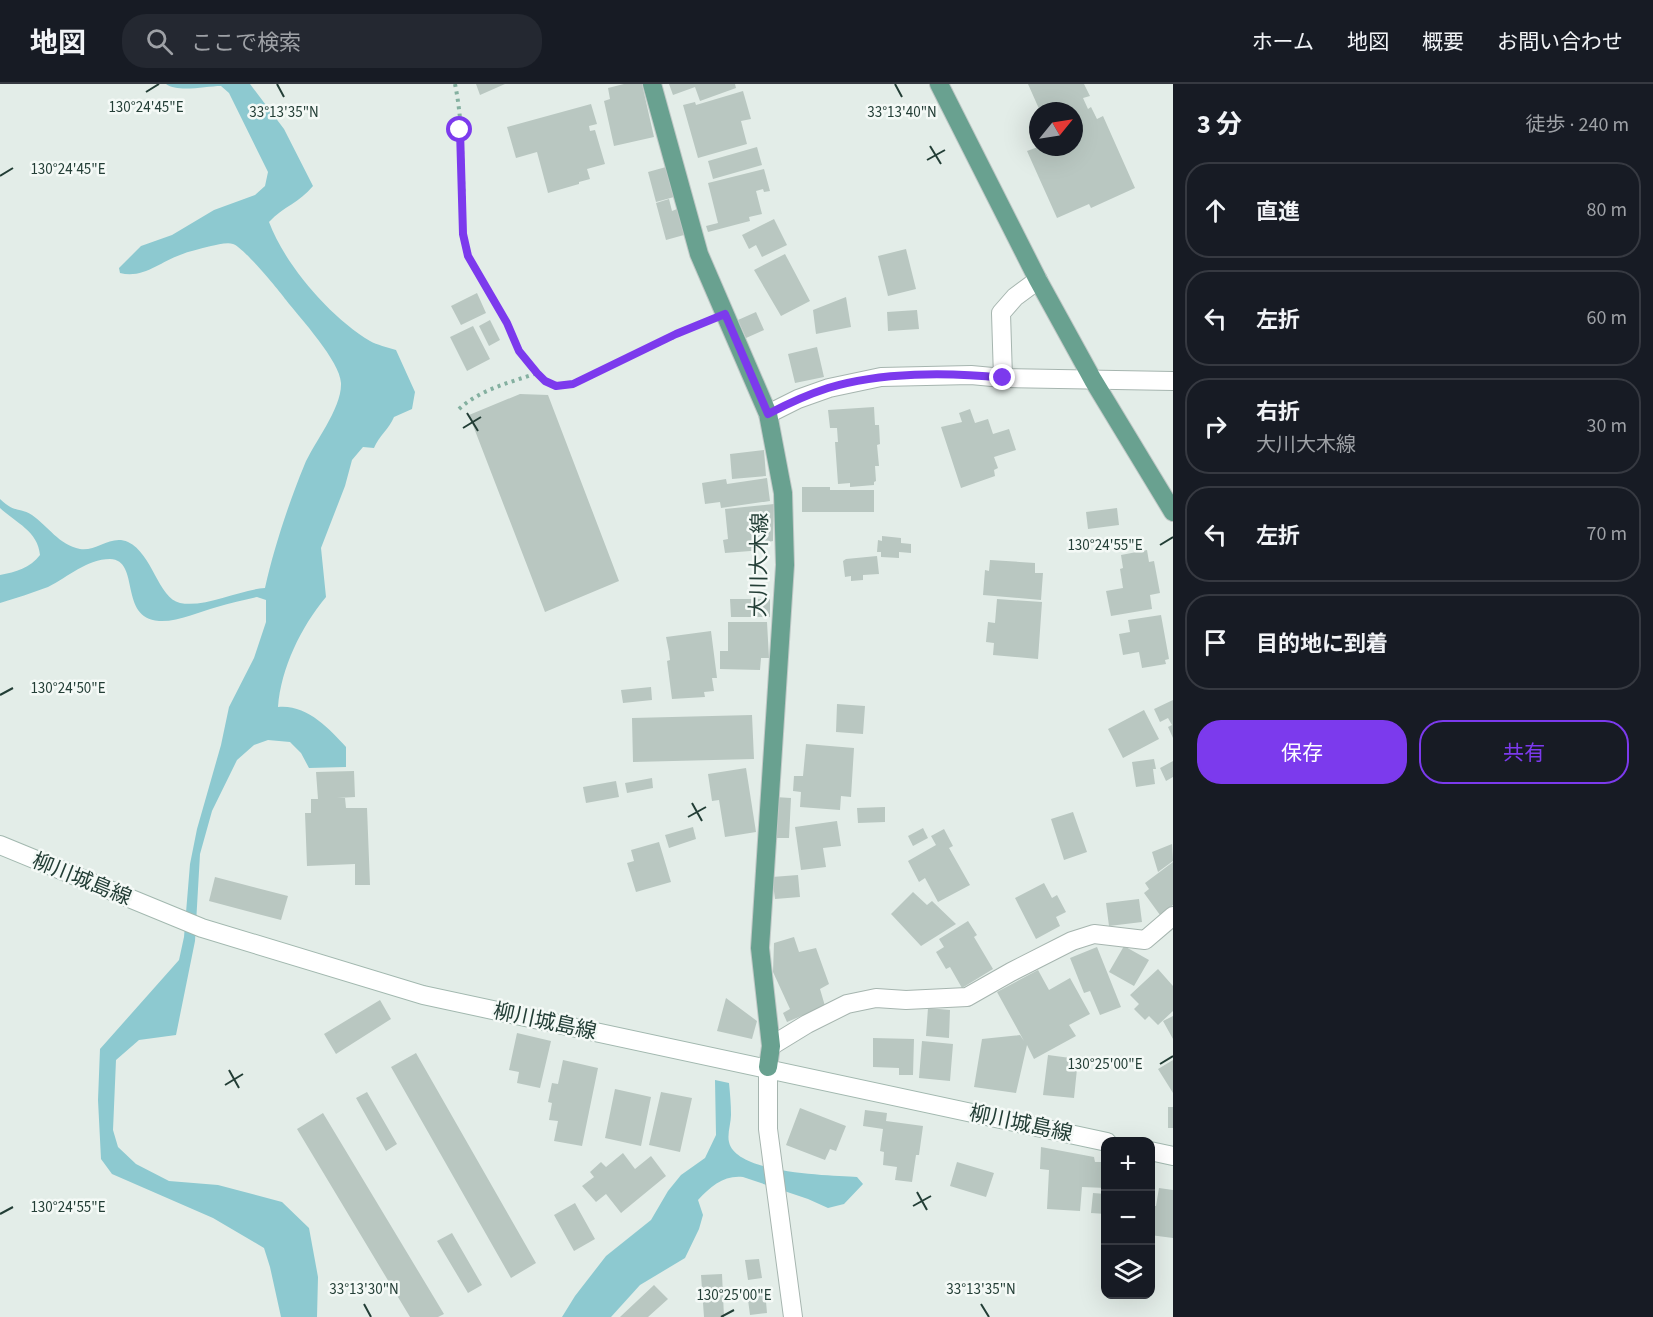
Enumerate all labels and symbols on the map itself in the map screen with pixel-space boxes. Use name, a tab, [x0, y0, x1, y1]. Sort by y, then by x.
text: 130°24'45"E	[108, 97, 184, 118]
text: 33°13'35"N	[249, 102, 319, 123]
text: 33°13'40"N	[867, 102, 937, 123]
north arrow	[1029, 102, 1083, 156]
route start	[446, 116, 472, 142]
text: 130°24'45"E	[30, 159, 106, 180]
route end	[989, 364, 1015, 390]
street label: 大川大木線	[743, 512, 775, 618]
text: 130°24'55"E	[1067, 535, 1143, 556]
text: 130°24'50"E	[30, 678, 106, 699]
street label: 柳川城島線	[28, 845, 136, 913]
street label: 柳川城島線	[491, 995, 599, 1047]
text: 130°25'00"E	[1067, 1054, 1143, 1075]
street label: 柳川城島線	[967, 1097, 1075, 1149]
text: 130°24'55"E	[30, 1197, 106, 1218]
text: 33°13'30"N	[329, 1279, 399, 1300]
text: 33°13'35"N	[946, 1279, 1016, 1300]
text: 130°25'00"E	[696, 1285, 772, 1306]

